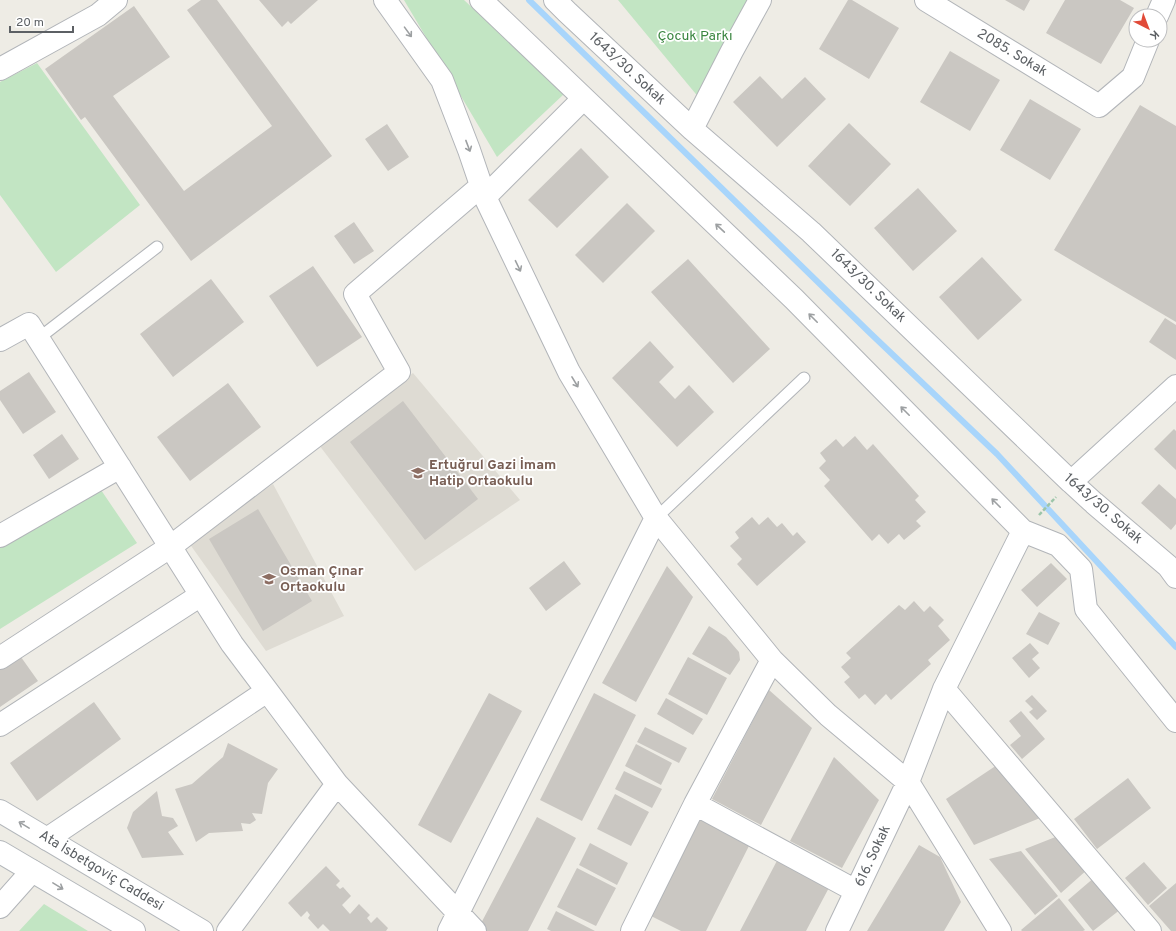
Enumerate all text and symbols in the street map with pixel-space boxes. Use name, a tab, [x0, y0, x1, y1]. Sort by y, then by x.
scale bar	[10, 8, 73, 34]
north arrow	[1128, 8, 1168, 48]
text: 20 m	[16, 15, 44, 31]
street label: 2085. Sokak	[974, 25, 1050, 81]
one-way arrow	[404, 26, 412, 37]
text: K	[1146, 27, 1162, 43]
park label: Çocuk Parkı	[657, 28, 733, 45]
street label: 1643/30. Sokak	[585, 29, 669, 109]
one-way arrow	[464, 139, 472, 151]
one-way arrow	[715, 223, 725, 233]
street label: 1643/30. Sokak	[827, 246, 909, 326]
one-way arrow	[515, 259, 522, 271]
one-way arrow	[808, 313, 818, 323]
one-way arrow	[572, 376, 580, 388]
one-way arrow	[900, 406, 910, 416]
place label: Ertuğrul Gazi İmam Hatip Ortaokulu	[429, 457, 556, 490]
school or university icon: Ertuğrul Gazi İmam Hatip Ortaokulu	[410, 465, 426, 481]
street label: 1643/30. Sokak	[1060, 470, 1146, 548]
one-way arrow	[991, 498, 1001, 508]
place label: Osman Çınar Ortaokulu	[280, 563, 364, 596]
school or university icon: Osman Çınar Ortaokulu	[261, 571, 277, 587]
one-way arrow	[18, 821, 30, 829]
street label: 616. Sokak	[851, 822, 895, 890]
street label: Ata İsbetgoviç Caddesi	[36, 826, 167, 915]
one-way arrow	[52, 882, 64, 890]

